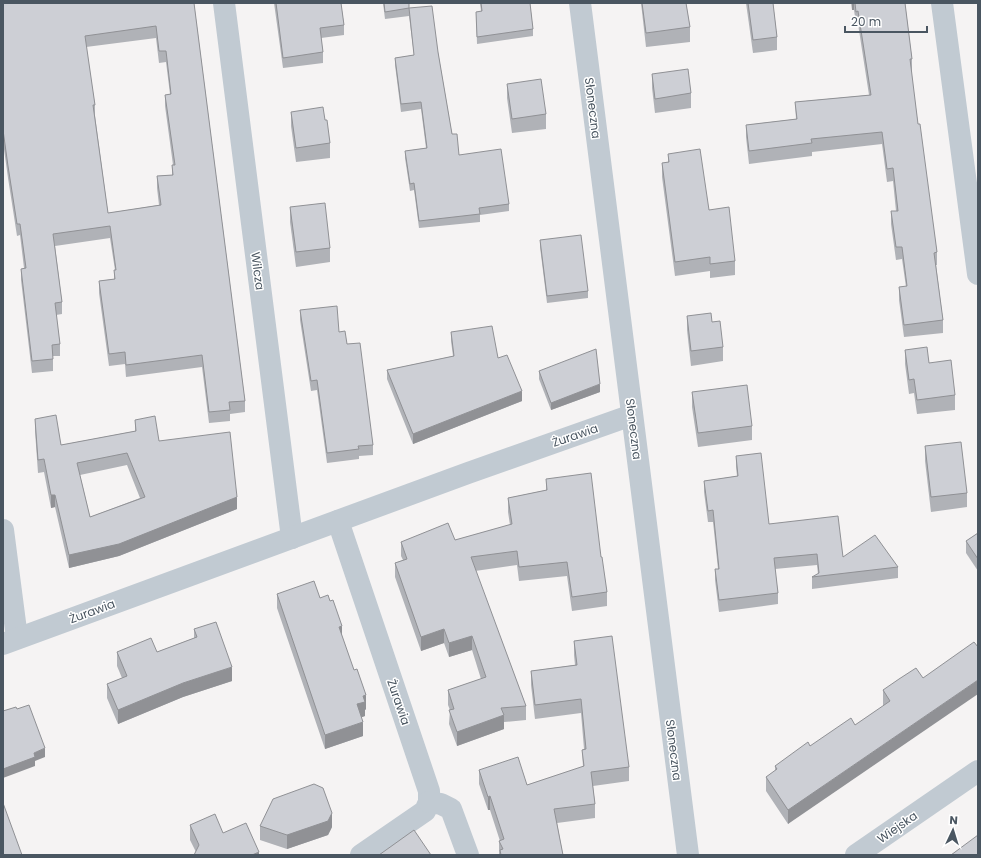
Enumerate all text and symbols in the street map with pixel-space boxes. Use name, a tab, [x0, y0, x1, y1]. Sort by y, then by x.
scale bar	[845, 8, 927, 34]
text: 20 m	[851, 13, 881, 30]
street label: Słoneczna	[581, 76, 605, 140]
street label: Wilcza	[247, 251, 269, 291]
street label: Słoneczna	[622, 397, 646, 461]
street label: Żurawia	[550, 419, 600, 451]
street label: Żurawia	[67, 595, 117, 627]
street label: Żurawia	[383, 677, 415, 727]
street label: Słoneczna	[662, 718, 686, 782]
street label: Wiejska	[873, 807, 921, 847]
north arrow	[933, 810, 973, 850]
text: N	[949, 812, 958, 828]

